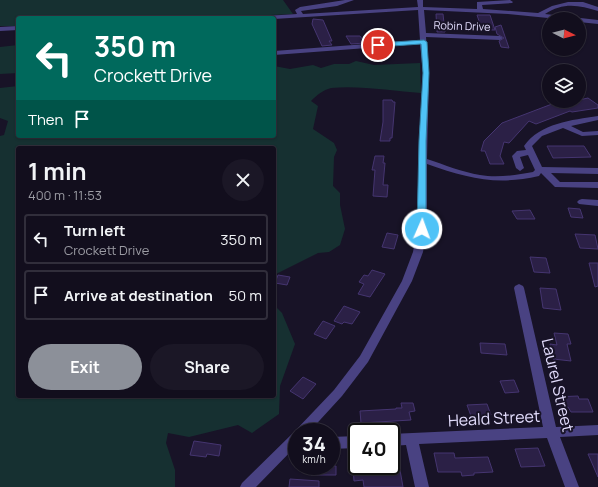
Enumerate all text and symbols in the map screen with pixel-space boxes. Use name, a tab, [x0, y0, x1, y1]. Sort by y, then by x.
north arrow	[542, 12, 586, 56]
map controls	[542, 12, 586, 108]
street label: Robin Drive	[433, 17, 491, 34]
text: 350 m	[94, 27, 176, 65]
pin	[361, 28, 395, 62]
icon: left	[28, 32, 80, 84]
icon: arrive	[367, 34, 389, 56]
text: Crockett Drive	[94, 63, 212, 87]
button: layers	[542, 64, 586, 108]
icon: arrive	[71, 108, 93, 130]
text: Then	[28, 109, 63, 130]
text: 1 min	[28, 154, 87, 187]
button: close	[222, 159, 264, 201]
text: 400 m · 11:53	[28, 186, 102, 204]
position arrow	[401, 208, 443, 250]
text: Turn left	[64, 220, 126, 241]
icon: left	[30, 228, 52, 250]
text: 350 m	[220, 229, 262, 250]
text: Crockett Drive	[64, 241, 149, 259]
icon: arrive	[30, 284, 52, 306]
text: Arrive at destination	[64, 285, 213, 306]
text: 50 m	[228, 285, 262, 306]
street label: Laurel Street	[537, 336, 579, 434]
button: Exit	[28, 344, 142, 390]
button: Share	[150, 344, 264, 390]
street label: Heald Street	[447, 405, 541, 431]
speed limit sign: 40	[348, 423, 400, 475]
text: 34	[302, 430, 326, 457]
text: km/h	[302, 452, 326, 466]

